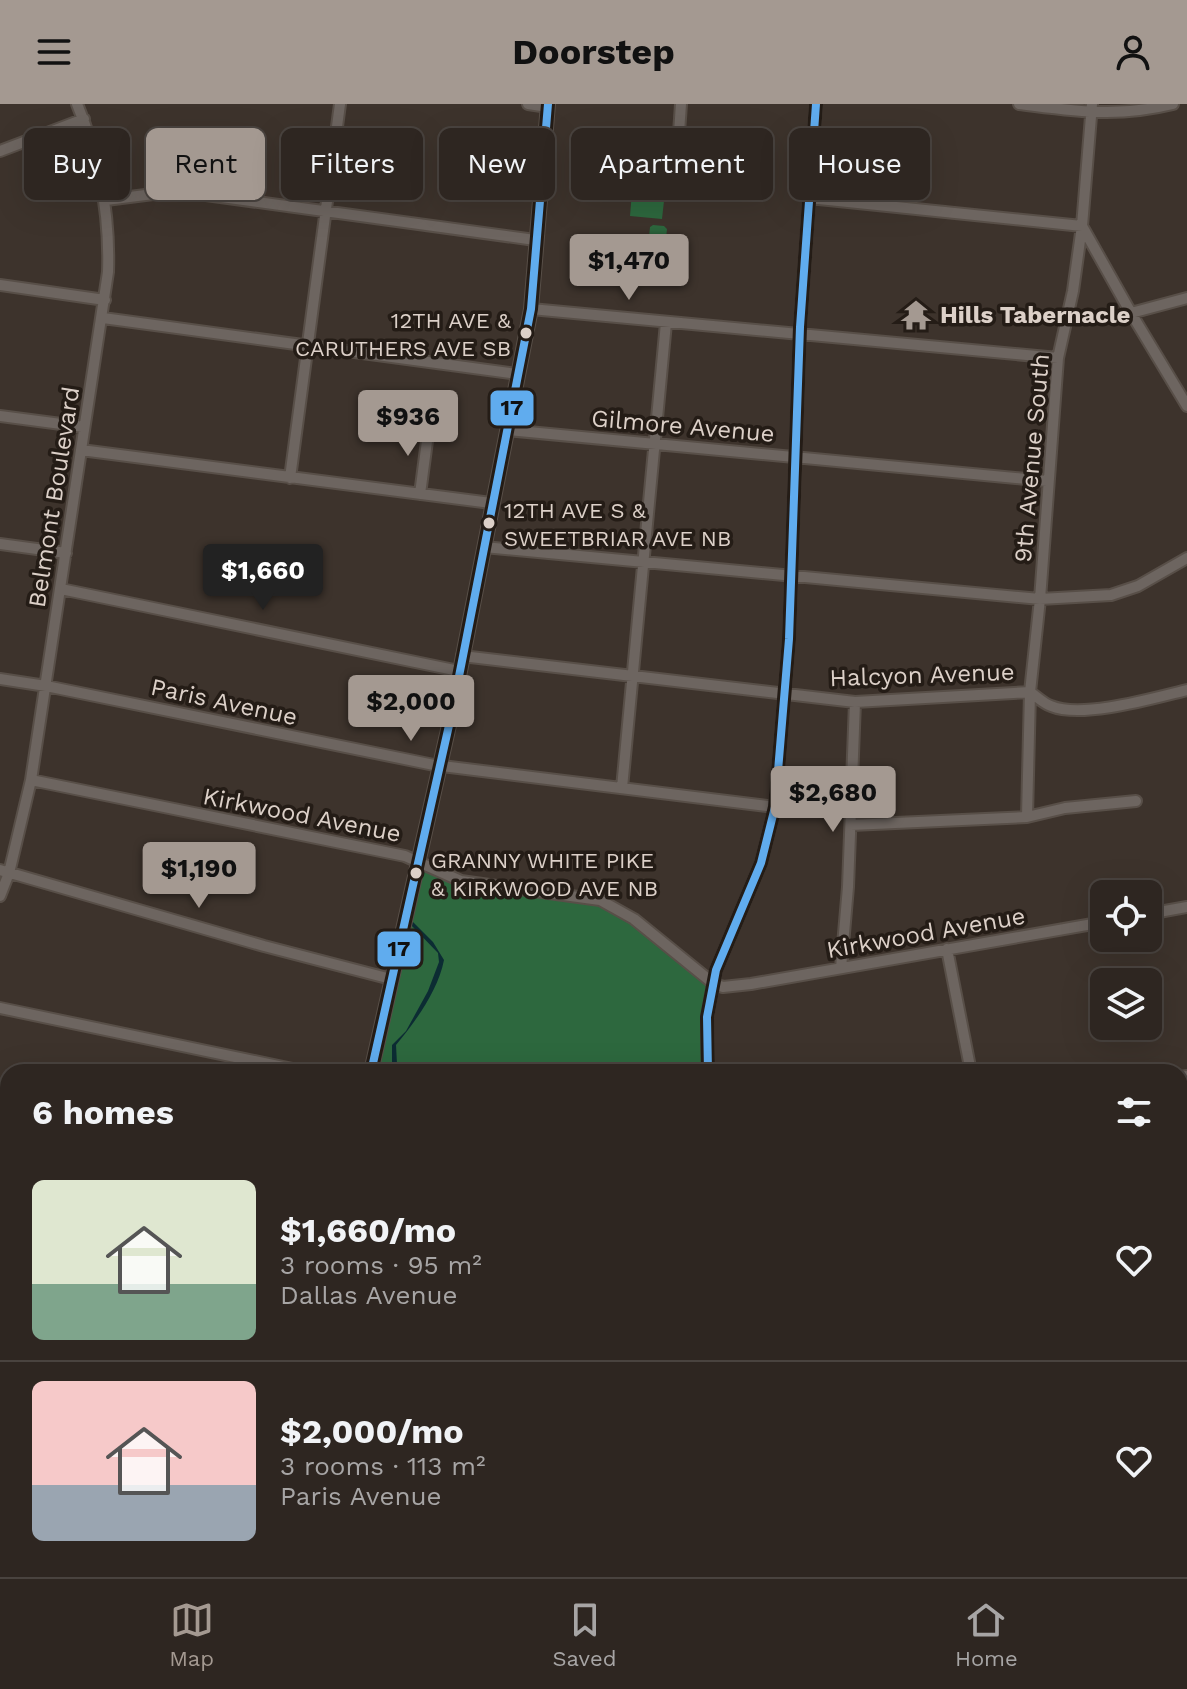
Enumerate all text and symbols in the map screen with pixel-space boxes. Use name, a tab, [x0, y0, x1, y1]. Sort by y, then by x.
icon: menu	[32, 30, 76, 74]
icon: person	[1111, 30, 1155, 74]
text: Doorstep	[512, 31, 675, 73]
chip: Buy	[24, 128, 130, 200]
chip: Rent	[146, 128, 265, 200]
chip: Filters	[281, 128, 423, 200]
chip: New	[439, 128, 555, 200]
chip: Apartment	[571, 128, 773, 200]
chip: House	[789, 128, 930, 200]
pin: $1,470	[564, 234, 694, 302]
text: $1,470	[588, 245, 670, 275]
temple icon: Hills Tabernacle	[899, 298, 933, 332]
place label: Hills Tabernacle	[940, 301, 1131, 329]
place label: 12TH AVE & CARUTHERS AVE SB	[295, 308, 511, 361]
marker: 12TH AVE & CARUTHERS AVE SB	[518, 325, 534, 341]
street label: 9th Avenue South	[1009, 352, 1055, 564]
street label: Belmont Boulevard	[23, 385, 85, 609]
line badge: 17	[489, 389, 535, 427]
pin: $936	[361, 390, 455, 458]
text: 17	[501, 395, 523, 420]
text: $936	[376, 401, 440, 431]
street label: Gilmore Avenue	[590, 404, 776, 448]
place label: 12TH AVE S & SWEETBRIAR AVE NB	[504, 498, 731, 551]
marker: 12TH AVE S & SWEETBRIAR AVE NB	[481, 515, 497, 531]
pin: $1,660	[198, 544, 328, 612]
text: $1,660	[221, 555, 305, 585]
street label: Halcyon Avenue	[829, 658, 1015, 692]
street label: Paris Avenue	[148, 673, 300, 731]
pin: $2,000	[346, 675, 476, 743]
text: $2,000	[366, 686, 456, 716]
pin: $2,680	[768, 766, 898, 834]
text: $2,680	[789, 777, 877, 807]
street label: Kirkwood Avenue	[201, 782, 403, 848]
pin: $1,190	[134, 842, 264, 910]
place label: GRANNY WHITE PIKE & KIRKWOOD AVE NB	[431, 848, 658, 901]
text: $1,190	[161, 853, 237, 883]
marker: GRANNY WHITE PIKE & KIRKWOOD AVE NB	[408, 865, 424, 881]
map controls	[1090, 880, 1162, 1040]
button: locate	[1090, 880, 1162, 952]
street label: Kirkwood Avenue	[825, 902, 1027, 964]
line badge: 17	[376, 930, 422, 968]
text: 17	[388, 936, 410, 961]
button: layers	[1090, 968, 1162, 1040]
icon: filters	[1112, 1090, 1156, 1134]
text: 6 homes	[32, 1092, 174, 1132]
text: $1,660/mo	[280, 1210, 456, 1250]
icon: home	[96, 1212, 192, 1308]
icon: heart	[1112, 1238, 1156, 1282]
text: 3 rooms · 95 m²	[280, 1250, 482, 1280]
text: Dallas Avenue	[280, 1280, 458, 1310]
text: $2,000/mo	[280, 1411, 464, 1451]
icon: home	[96, 1413, 192, 1509]
icon: heart	[1112, 1439, 1156, 1483]
text: 3 rooms · 113 m²	[280, 1451, 486, 1481]
text: Paris Avenue	[280, 1481, 442, 1511]
tab: Map	[169, 1598, 214, 1671]
tab: Saved	[553, 1598, 616, 1671]
tab: Home	[955, 1598, 1018, 1671]

